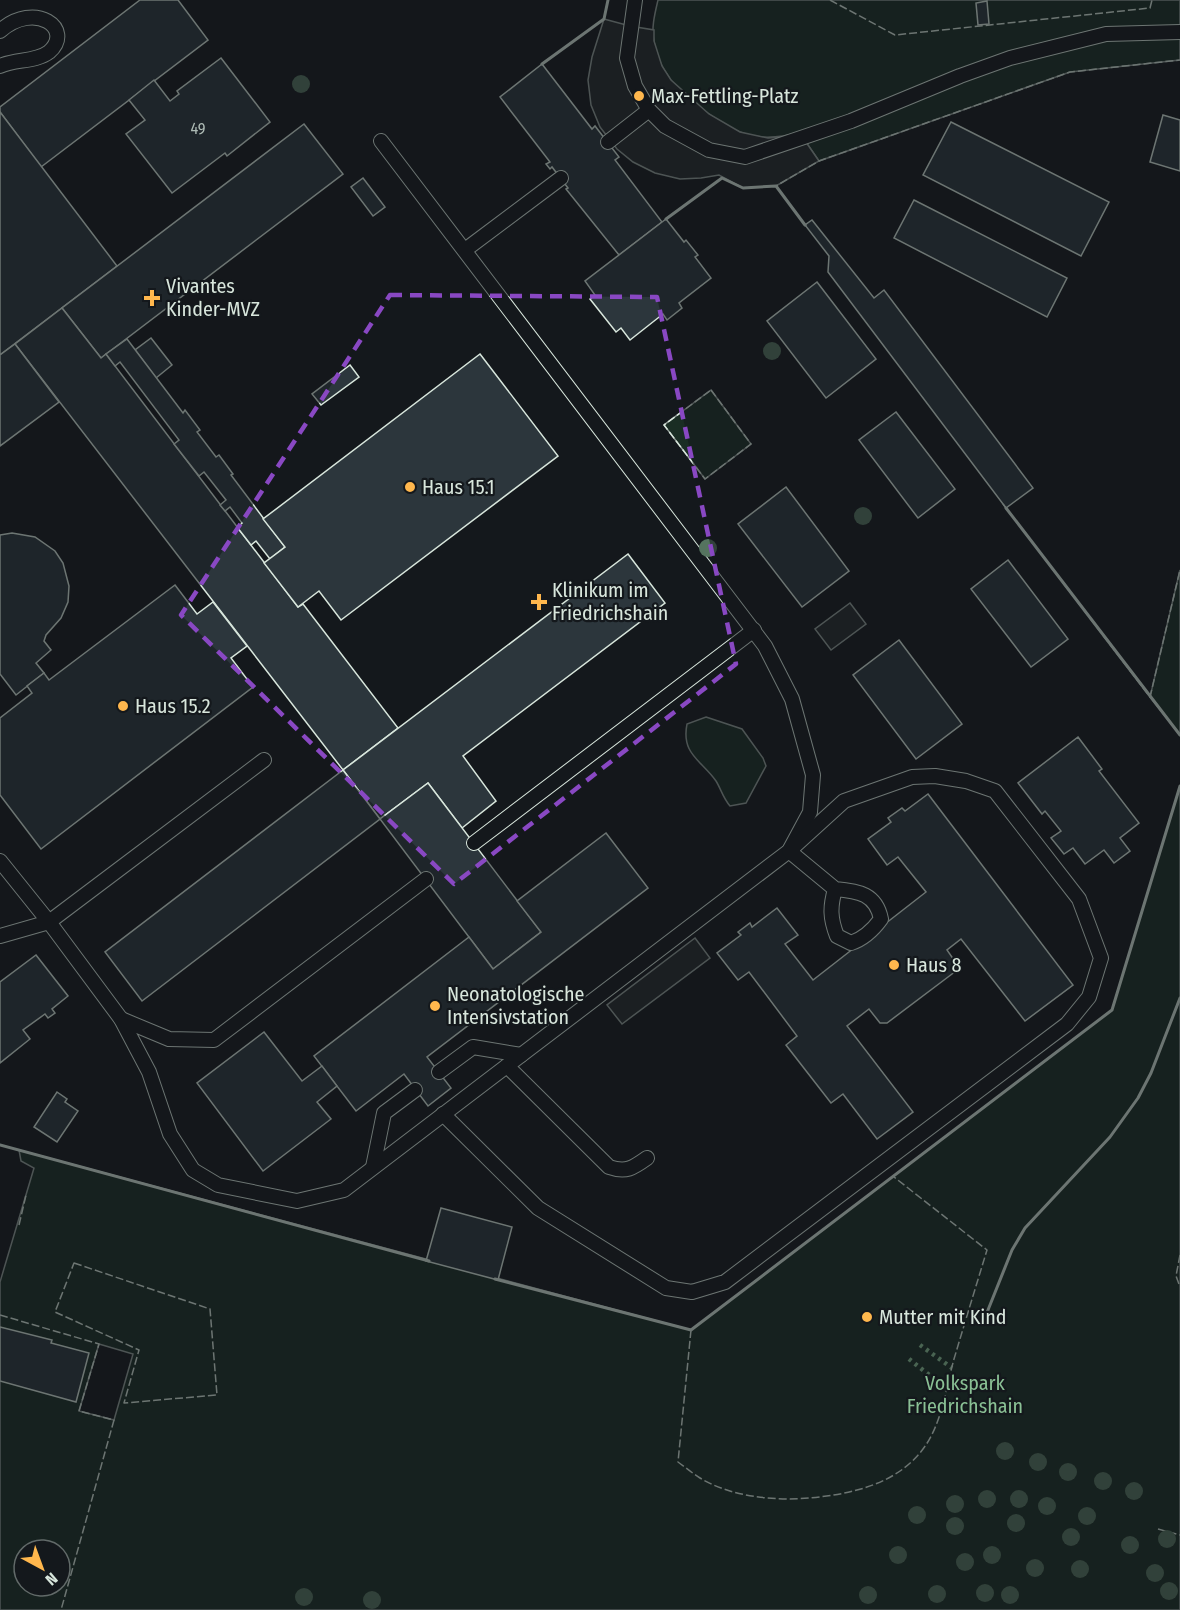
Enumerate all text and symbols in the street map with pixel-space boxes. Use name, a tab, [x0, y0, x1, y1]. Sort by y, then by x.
place label: Max-Fettling-Platz	[651, 84, 798, 108]
marker: Max-Fettling-Platz	[632, 89, 646, 103]
house number: 49	[190, 119, 206, 138]
place label: Vivantes Kinder-MVZ	[166, 274, 260, 321]
marker: Vivantes Kinder-MVZ	[143, 289, 161, 307]
place label: Haus 15.1	[422, 475, 495, 499]
marker: Haus 15.1	[403, 480, 417, 494]
place label: Klinikum im Friedrichshain	[552, 578, 668, 625]
marker: Klinikum im Friedrichshain	[530, 593, 548, 611]
place label: Haus 15.2	[135, 694, 211, 718]
marker: Haus 15.2	[116, 699, 130, 713]
place label: Haus 8	[906, 953, 962, 977]
marker: Haus 8	[887, 958, 901, 972]
place label: Neonatologische Intensivstation	[447, 982, 584, 1029]
marker: Neonatologische Intensivstation	[428, 999, 442, 1013]
place label: Mutter mit Kind	[879, 1305, 1007, 1329]
marker: Mutter mit Kind	[860, 1310, 874, 1324]
park label: Volkspark Friedrichshain	[907, 1371, 1023, 1418]
north arrow	[12, 1538, 72, 1598]
text: N	[42, 1569, 61, 1589]

